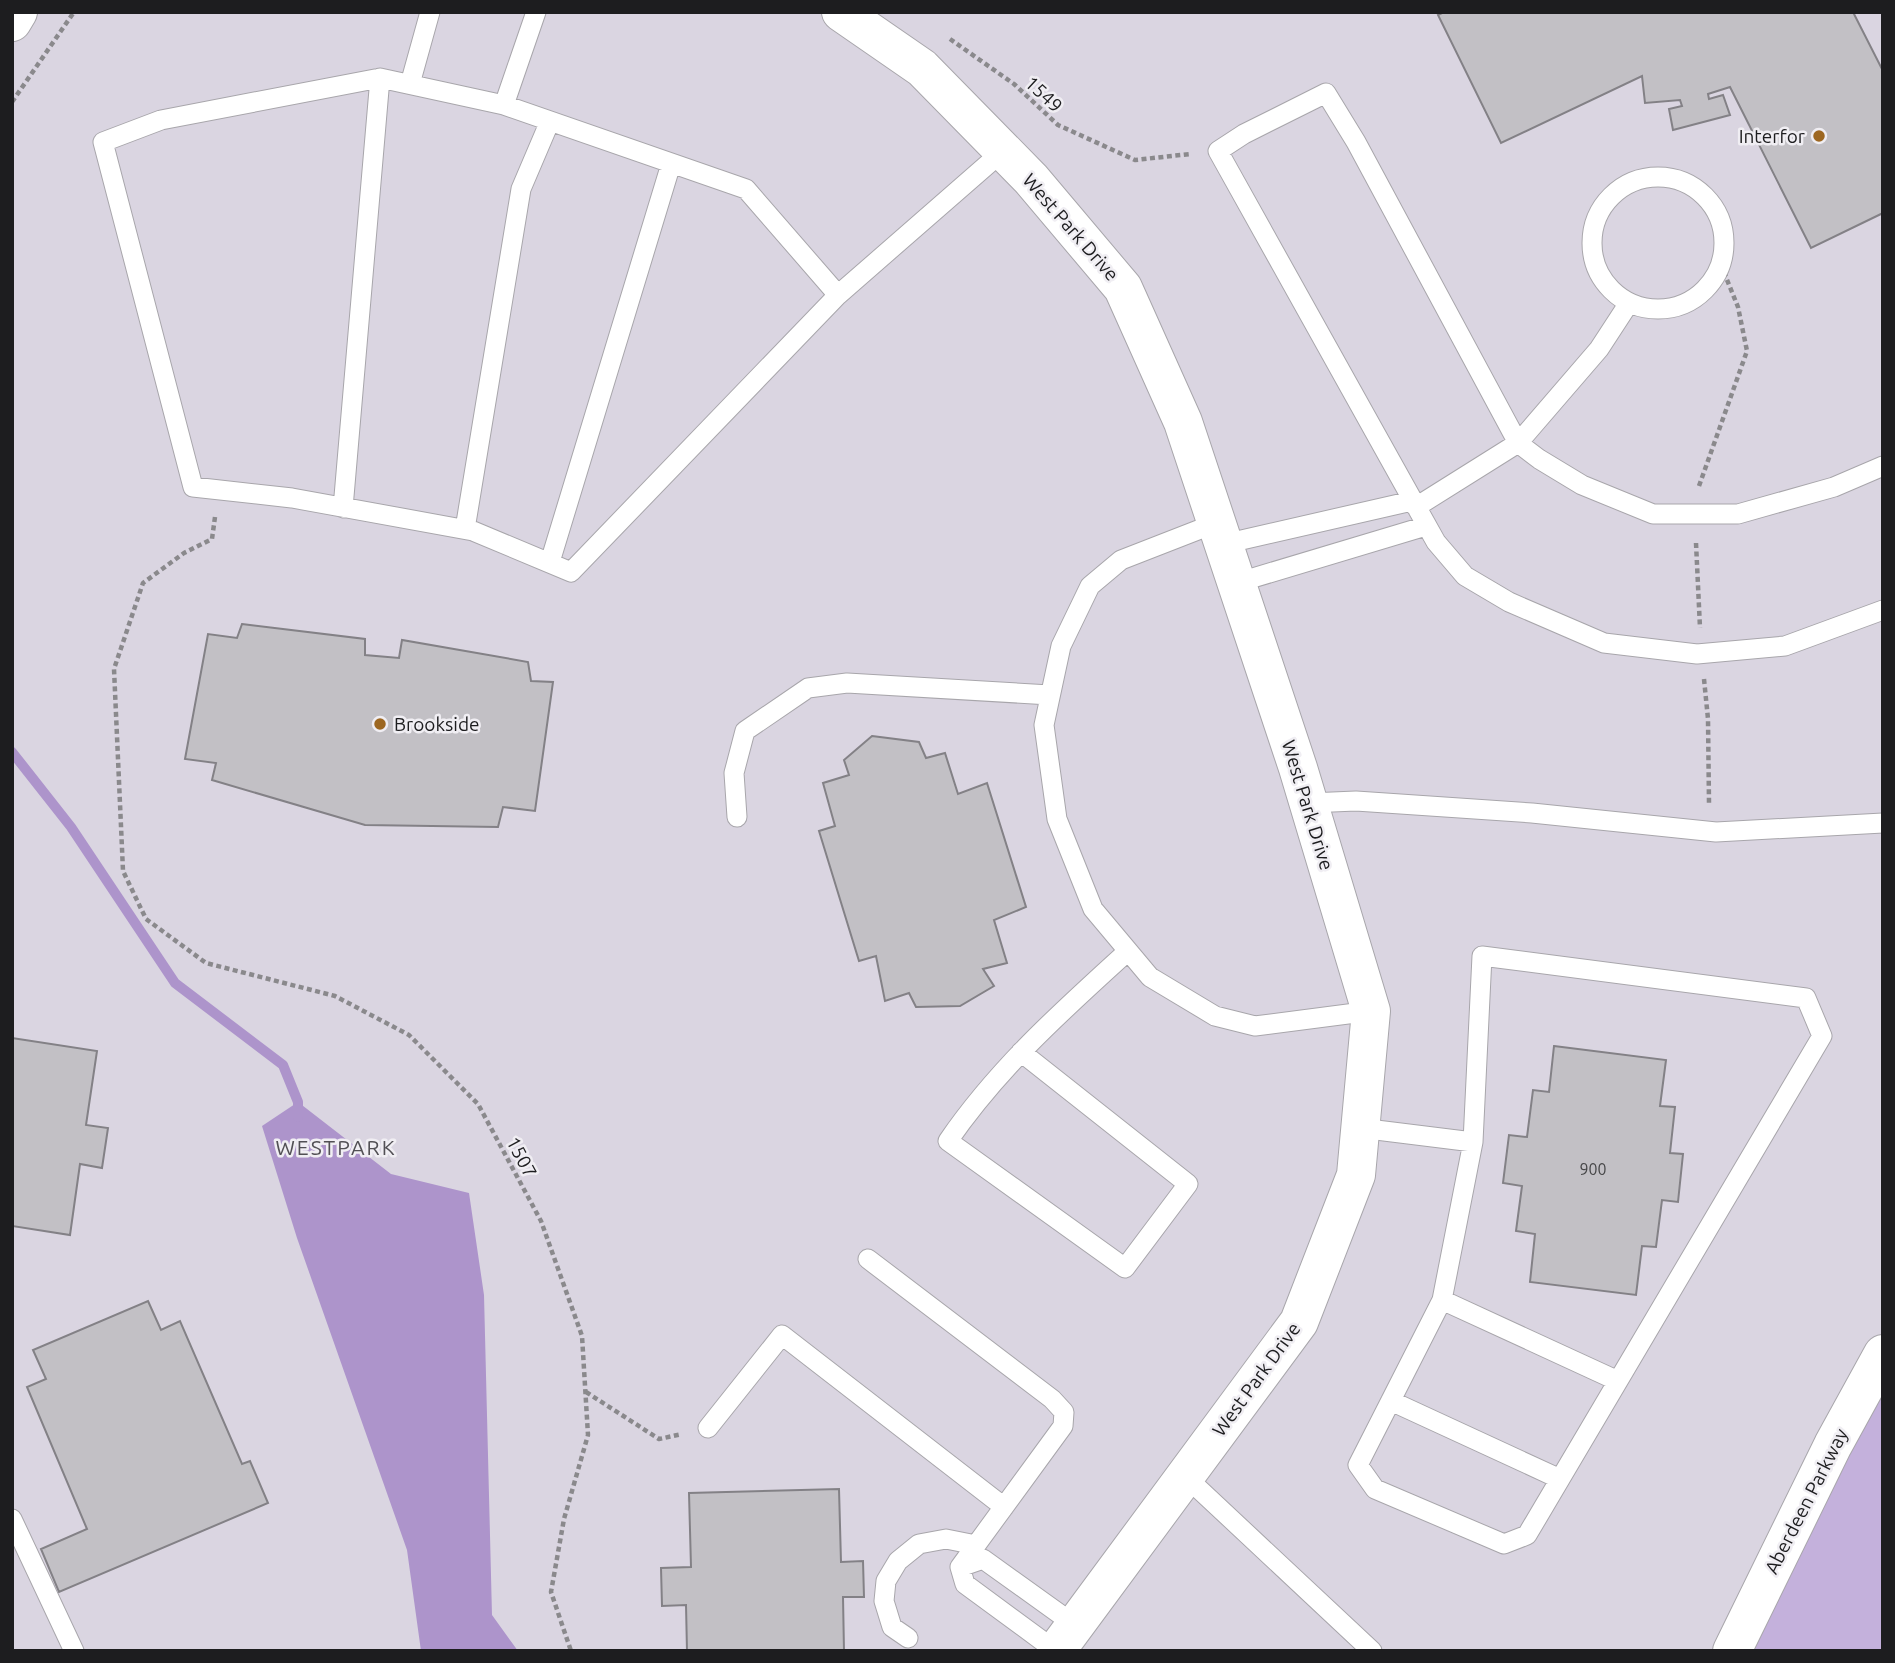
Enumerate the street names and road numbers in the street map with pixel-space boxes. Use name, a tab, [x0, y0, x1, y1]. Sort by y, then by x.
street label: 1549	[1021, 71, 1067, 117]
street label: West Park Drive	[1018, 169, 1124, 285]
street label: West Park Drive	[1278, 737, 1338, 873]
street label: 1507	[502, 1133, 542, 1181]
street label: West Park Drive	[1207, 1318, 1305, 1440]
street label: Aberdeen Parkway	[1760, 1425, 1852, 1577]

